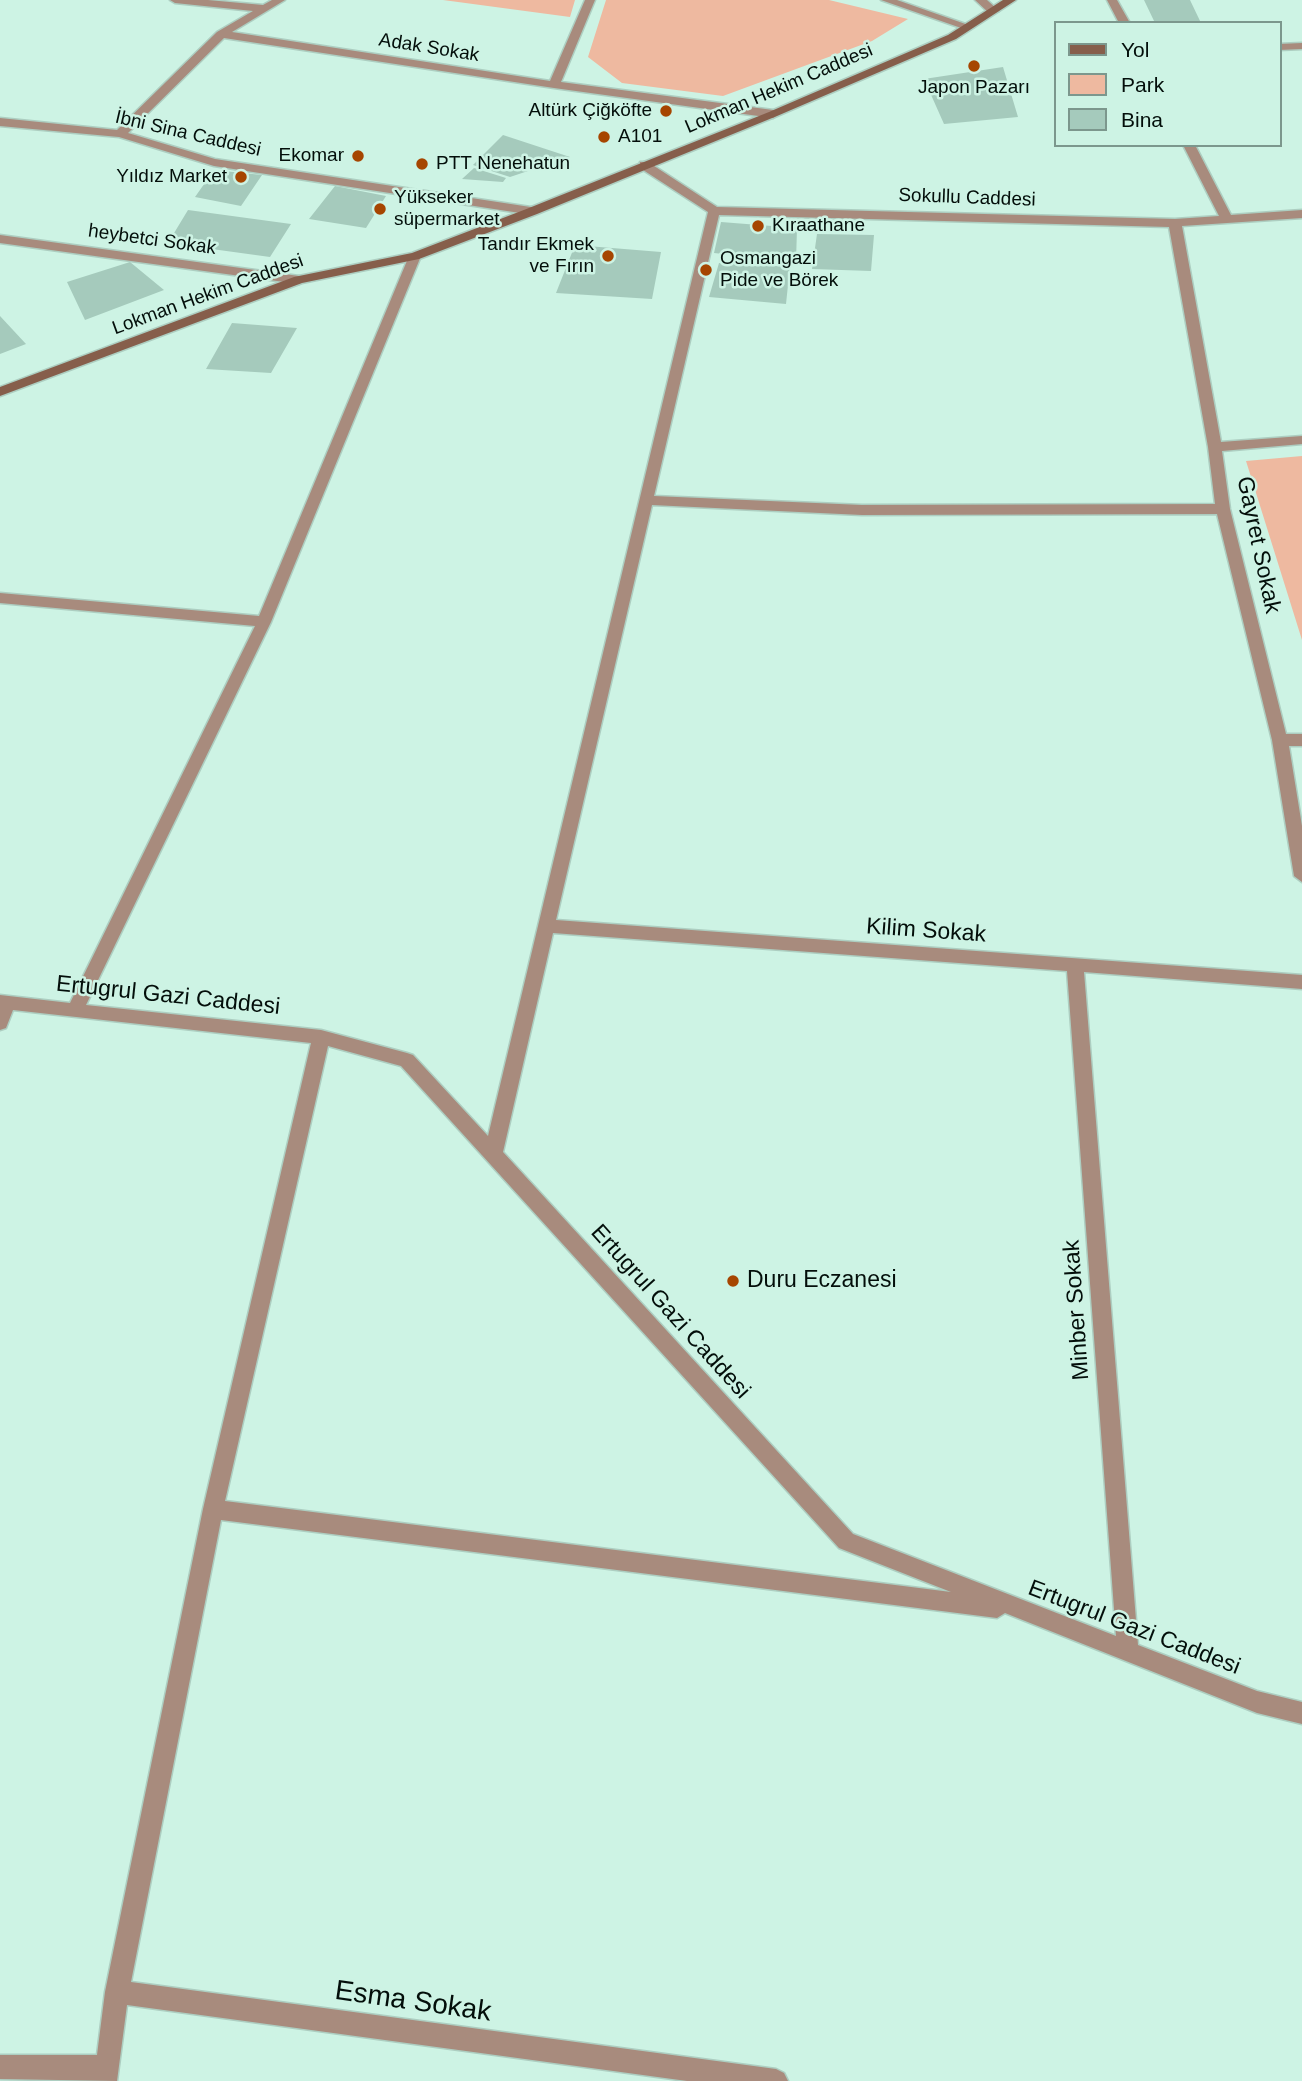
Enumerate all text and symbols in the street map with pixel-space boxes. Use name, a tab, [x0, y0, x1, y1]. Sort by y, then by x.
legend	[1054, 21, 1281, 147]
street label: Adak Sokak	[377, 29, 481, 67]
text: Yol	[1121, 38, 1149, 61]
street label: Lokman Hekim Caddesi	[682, 39, 876, 139]
marker: Japon Pazarı	[966, 58, 982, 74]
text: Park	[1121, 73, 1164, 96]
place label: Japon Pazarı	[918, 77, 1030, 99]
place label: Altürk Çiğköfte	[528, 100, 652, 122]
marker: Altürk Çiğköfte	[658, 103, 674, 119]
street label: İbni Sina Caddesi	[113, 106, 263, 162]
text: Bina	[1121, 108, 1163, 131]
place label: A101	[618, 126, 662, 148]
marker: A101	[596, 129, 612, 145]
place label: Ekomar	[279, 145, 344, 167]
marker: Ekomar	[350, 148, 366, 164]
place label: PTT Nenehatun	[436, 153, 570, 175]
marker: PTT Nenehatun	[414, 156, 430, 172]
place label: Yıldız Market	[116, 166, 227, 188]
marker: Yıldız Market	[233, 169, 249, 185]
street label: Sokullu Caddesi	[898, 184, 1036, 212]
place label: Yükseker süpermarket	[394, 187, 500, 231]
marker: Yükseker süpermarket	[372, 201, 388, 217]
place label: Kıraathane	[772, 215, 865, 237]
marker: Kıraathane	[750, 218, 766, 234]
street label: heybetci Sokak	[87, 220, 217, 260]
place label: Tandır Ekmek ve Fırın	[478, 234, 594, 278]
marker: Tandır Ekmek ve Fırın	[600, 248, 616, 264]
place label: Osmangazi Pide ve Börek	[720, 248, 838, 292]
street label: Lokman Hekim Caddesi	[109, 250, 307, 340]
marker: Osmangazi Pide ve Börek	[698, 262, 714, 278]
street label: Gayret Sokak	[1230, 474, 1286, 616]
street label: Kilim Sokak	[865, 913, 987, 949]
street label: Ertugrul Gazi Caddesi	[55, 971, 281, 1021]
street label: Ertugrul Gazi Caddesi	[584, 1219, 756, 1405]
street label: Minber Sokak	[1058, 1239, 1096, 1381]
place label: Duru Eczanesi	[747, 1267, 897, 1295]
marker: Duru Eczanesi	[725, 1273, 741, 1289]
street label: Ertugrul Gazi Caddesi	[1024, 1575, 1244, 1681]
street label: Esma Sokak	[333, 1974, 493, 2030]

